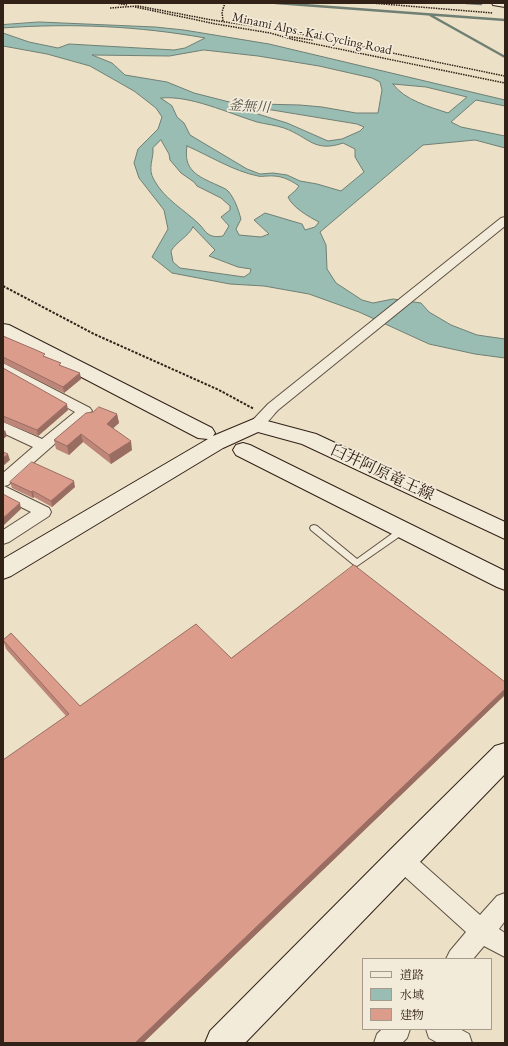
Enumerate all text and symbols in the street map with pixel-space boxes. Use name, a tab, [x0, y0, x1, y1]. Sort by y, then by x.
street label: Minami Alps - Kai Cycling Road	[231, 9, 393, 59]
water label: 釜無川	[227, 97, 271, 117]
street label: 臼井阿原竜王線	[327, 441, 437, 505]
legend	[362, 958, 492, 1030]
text: 道路	[400, 967, 424, 983]
text: 水域	[400, 987, 424, 1003]
text: 建物	[400, 1007, 424, 1023]

